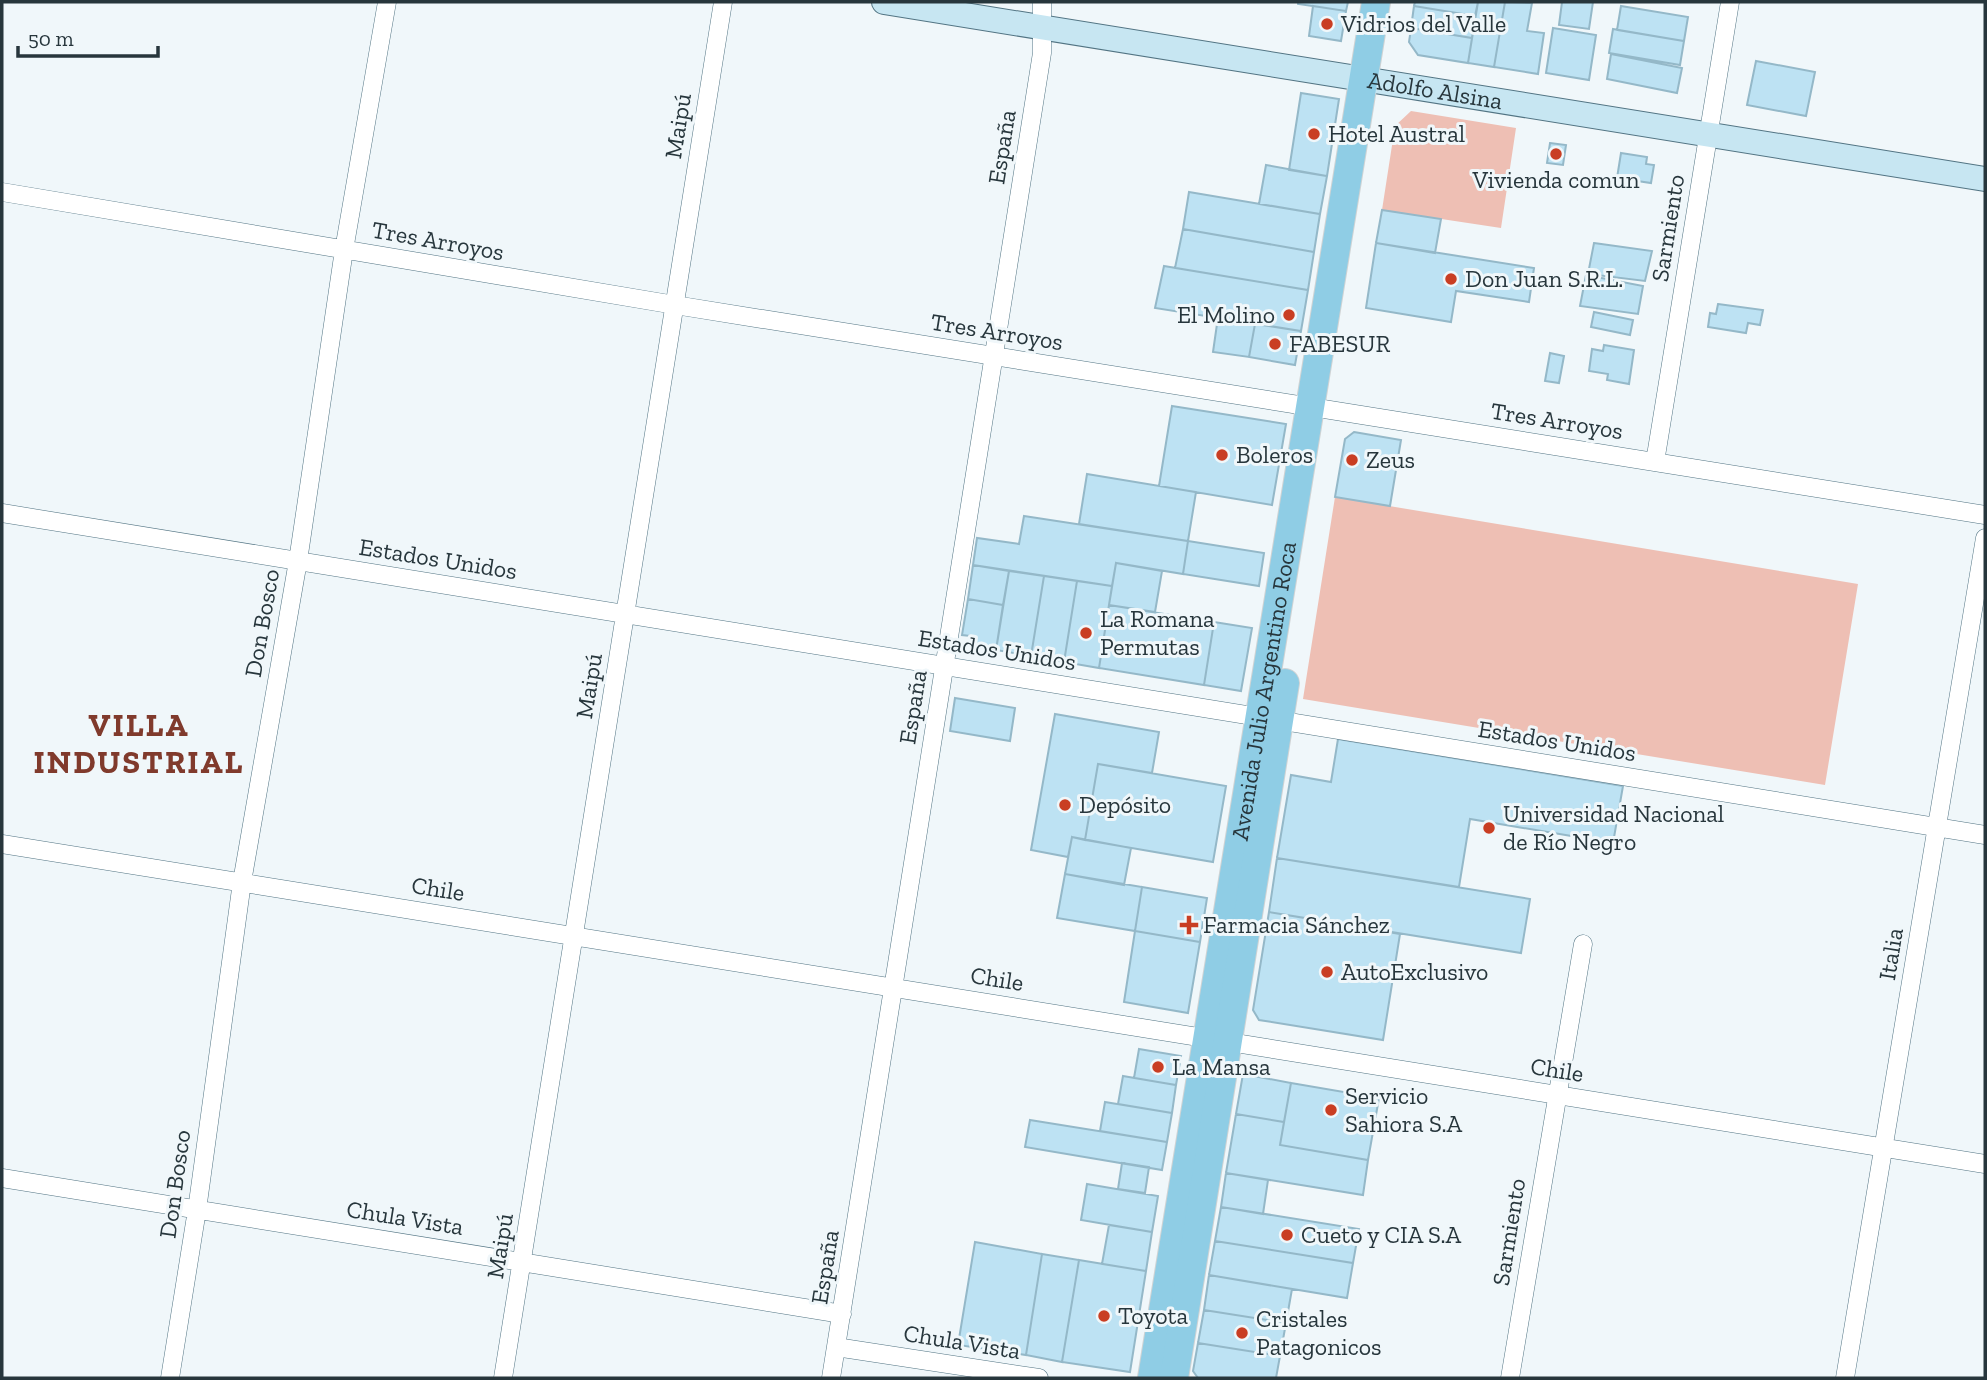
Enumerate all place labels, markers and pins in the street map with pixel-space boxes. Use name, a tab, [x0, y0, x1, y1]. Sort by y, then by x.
place label: Vidrios del Valle	[1340, 9, 1506, 38]
marker: Vidrios del Valle	[1319, 16, 1335, 32]
place label: Hotel Austral	[1328, 119, 1465, 148]
marker: Hotel Austral	[1306, 126, 1322, 142]
marker: Vivienda comun	[1548, 146, 1564, 162]
place label: Vivienda comun	[1472, 165, 1640, 194]
place label: Don Juan S.R.L.	[1465, 264, 1623, 293]
marker: Don Juan S.R.L.	[1443, 271, 1459, 287]
place label: El Molino	[1177, 300, 1275, 329]
marker: El Molino	[1281, 307, 1297, 323]
place label: FABESUR	[1289, 329, 1390, 358]
marker: FABESUR	[1267, 336, 1283, 352]
place label: Boleros	[1236, 440, 1313, 469]
place label: Zeus	[1366, 445, 1415, 474]
marker: Boleros	[1214, 447, 1230, 463]
marker: Zeus	[1344, 452, 1360, 468]
place label: La Romana Permutas	[1100, 604, 1215, 661]
marker: La Romana Permutas	[1078, 625, 1094, 641]
place label: Depósito	[1079, 790, 1171, 819]
marker: Depósito	[1057, 797, 1073, 813]
place label: Universidad Nacional de Río Negro	[1503, 799, 1724, 856]
marker: Universidad Nacional de Río Negro	[1481, 820, 1497, 836]
place label: Farmacia Sánchez	[1203, 910, 1390, 939]
marker: Farmacia Sánchez	[1181, 917, 1197, 933]
place label: AutoExclusivo	[1341, 957, 1488, 986]
marker: AutoExclusivo	[1319, 964, 1335, 980]
place label: La Mansa	[1172, 1052, 1271, 1081]
marker: La Mansa	[1150, 1059, 1166, 1075]
place label: Servicio Sahiora S.A	[1345, 1081, 1463, 1138]
marker: Servicio Sahiora S.A	[1323, 1102, 1339, 1118]
place label: Cueto y CIA S.A	[1301, 1220, 1462, 1249]
marker: Cueto y CIA S.A	[1279, 1227, 1295, 1243]
place label: Toyota	[1118, 1301, 1188, 1330]
place label: Cristales Patagonicos	[1256, 1304, 1382, 1361]
marker: Toyota	[1096, 1308, 1112, 1324]
marker: Cristales Patagonicos	[1234, 1325, 1250, 1341]

